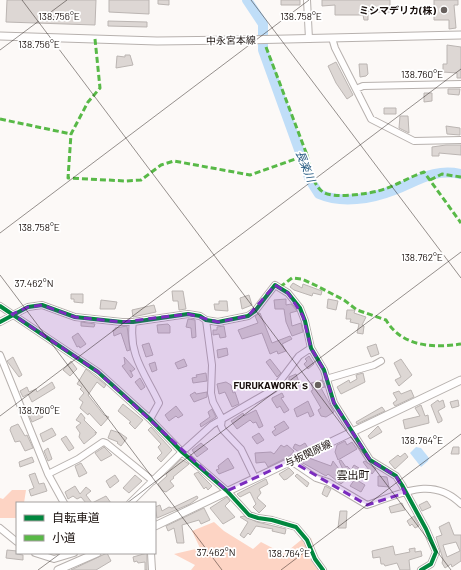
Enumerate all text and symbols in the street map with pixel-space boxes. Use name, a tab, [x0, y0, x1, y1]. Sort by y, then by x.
place label: ミシマデリカ(株)	[359, 4, 437, 16]
marker: ミシマデリカ(株)	[439, 5, 449, 15]
text: 138.756°E	[38, 10, 80, 22]
text: 138.758°E	[280, 10, 322, 22]
street label: 中永宮本線	[206, 34, 256, 46]
text: 138.756°E	[18, 38, 60, 50]
text: 138.760°E	[401, 68, 443, 80]
water label: 長楽川	[294, 148, 319, 185]
text: 138.758°E	[18, 221, 60, 233]
text: 138.762°E	[401, 251, 443, 263]
text: 37.462°N	[15, 277, 53, 289]
place label: FURUKAWORK´ｓ	[233, 379, 310, 391]
marker: FURUKAWORK´ｓ	[313, 380, 323, 390]
text: 138.760°E	[18, 404, 60, 416]
text: 138.764°E	[401, 434, 443, 446]
street label: 与板関原線	[283, 437, 333, 469]
district label: 雲出町	[337, 468, 370, 481]
legend	[16, 502, 156, 554]
text: 自転車道	[52, 510, 100, 524]
text: 小道	[52, 530, 76, 544]
text: 37.462°N	[197, 546, 235, 558]
text: 138.764°E	[268, 547, 310, 559]

